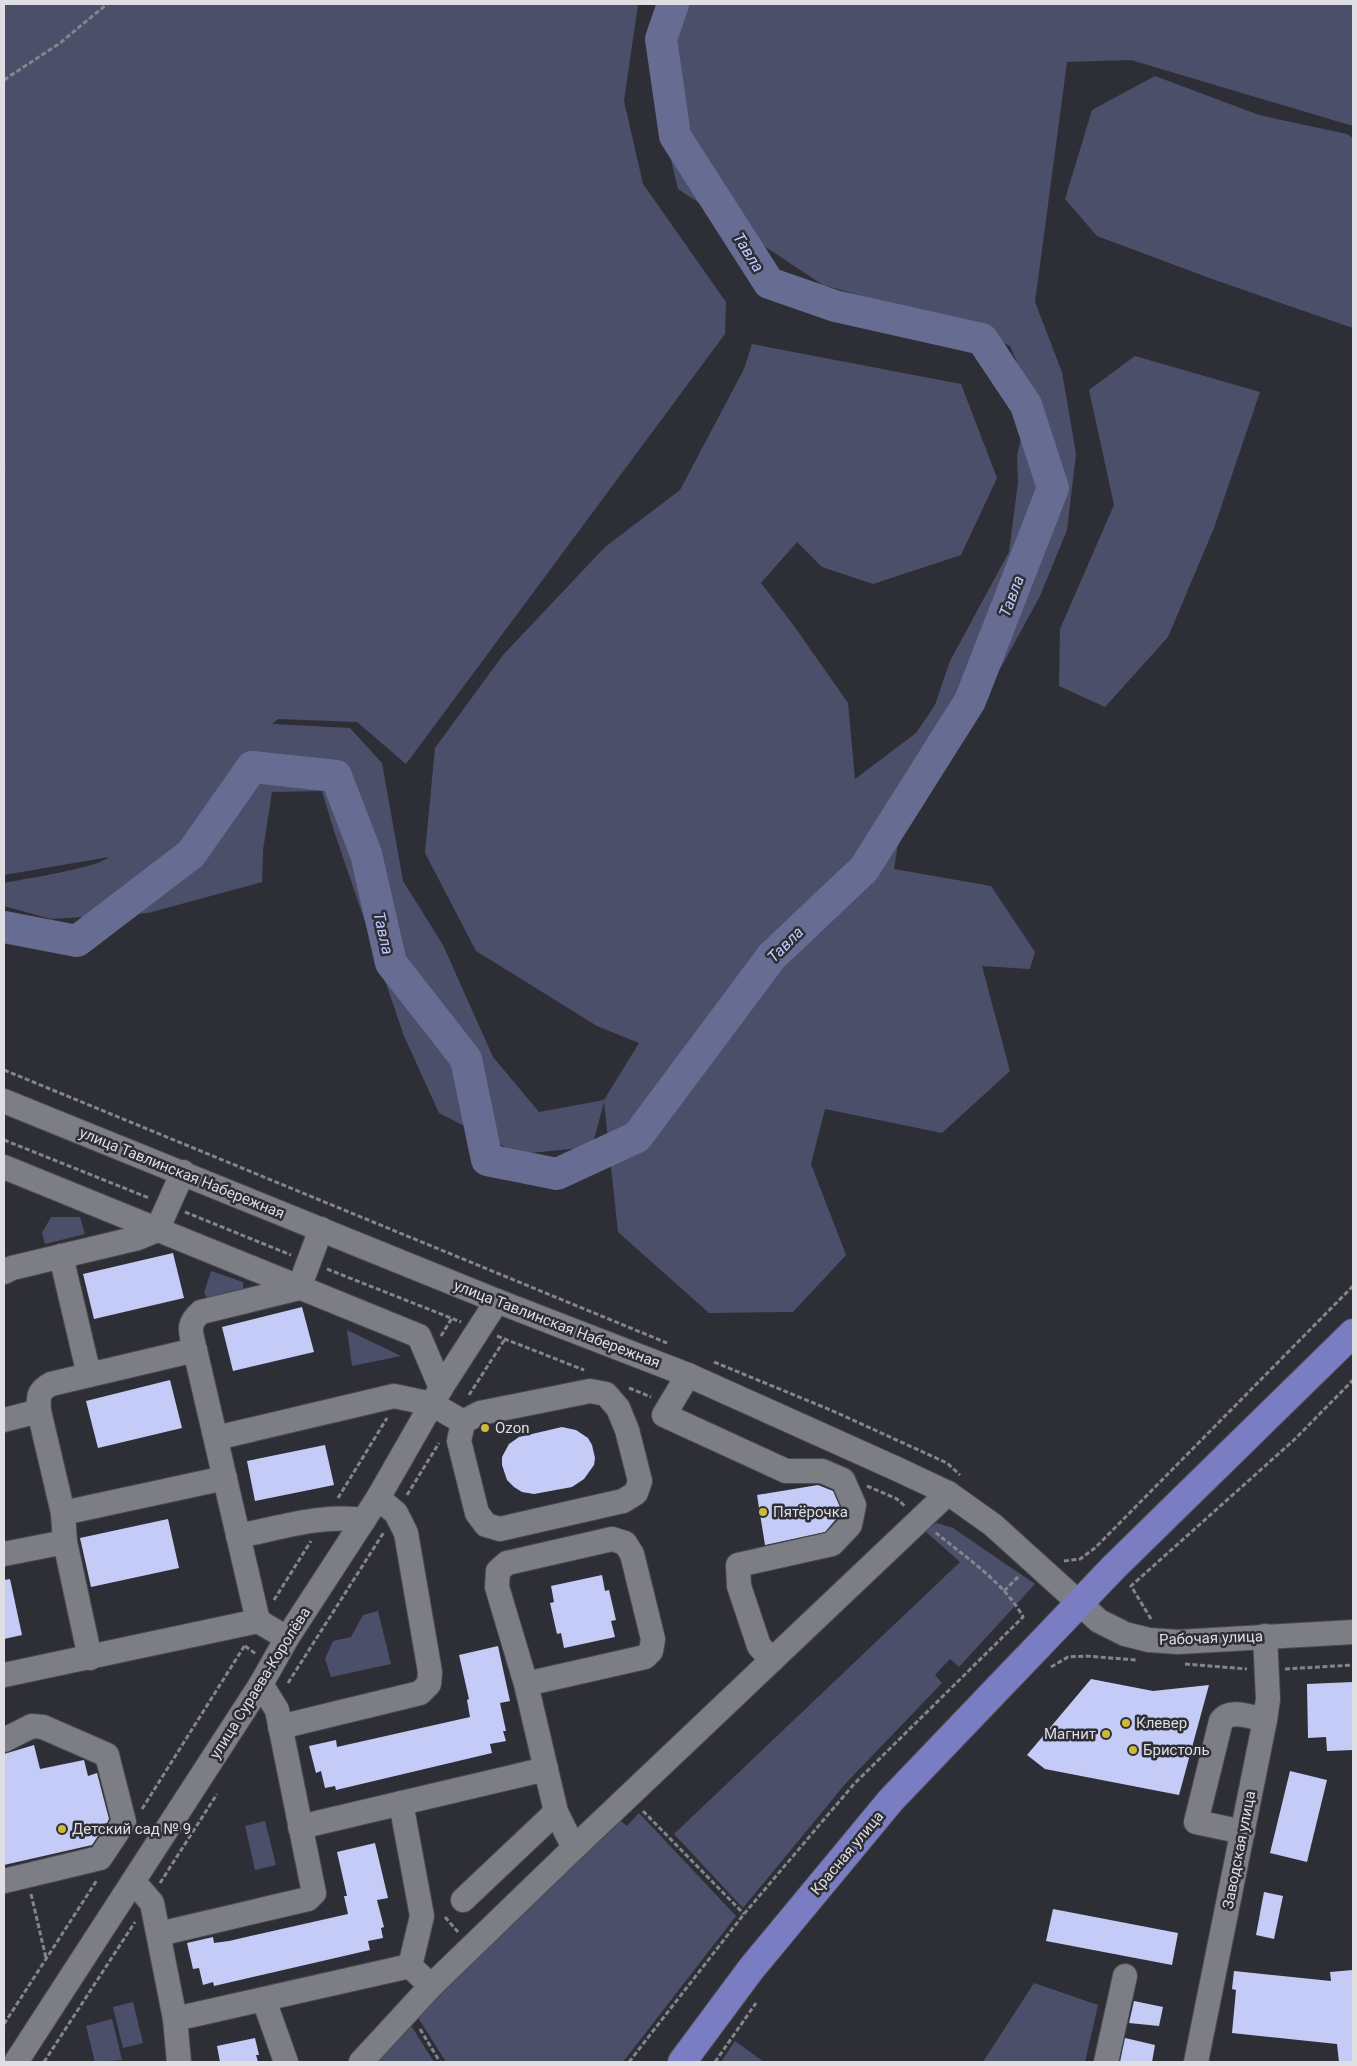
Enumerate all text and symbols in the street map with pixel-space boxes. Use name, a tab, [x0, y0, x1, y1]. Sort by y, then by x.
water label: Тавла	[729, 229, 768, 276]
water label: Тавла	[995, 573, 1028, 620]
water label: Тавла	[369, 910, 398, 956]
water label: Тавла	[763, 922, 807, 966]
street label: улица Тавлинская Набережная	[77, 1124, 287, 1222]
street label: улица Тавлинская Набережная	[451, 1276, 663, 1372]
place label: Ozon	[495, 1419, 529, 1437]
marker: Ozon	[479, 1422, 491, 1434]
place label: Пятёрочка	[773, 1503, 848, 1521]
marker: Пятёрочка	[757, 1506, 769, 1518]
street label: улица Сураева-Королёва	[206, 1604, 314, 1762]
street label: Рабочая улица	[1159, 1627, 1263, 1649]
place label: Клевер	[1136, 1714, 1187, 1732]
marker: Клевер	[1120, 1717, 1132, 1729]
place label: Магнит	[1044, 1725, 1096, 1743]
marker: Магнит	[1100, 1728, 1112, 1740]
place label: Бристоль	[1143, 1741, 1210, 1759]
marker: Бристоль	[1127, 1744, 1139, 1756]
street label: Заводская улица	[1219, 1789, 1259, 1911]
street label: Красная улица	[807, 1807, 887, 1899]
place label: Детский сад № 9	[72, 1820, 191, 1838]
marker: Детский сад № 9	[56, 1823, 68, 1835]

